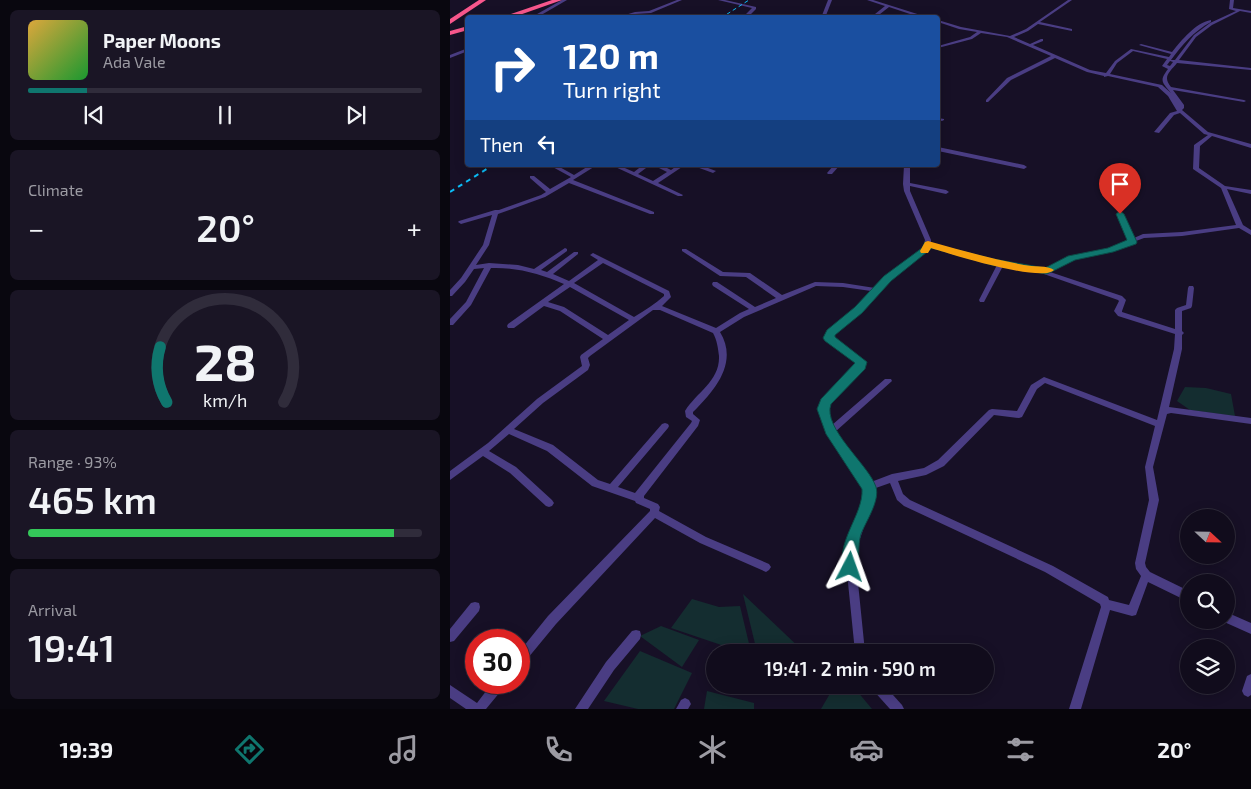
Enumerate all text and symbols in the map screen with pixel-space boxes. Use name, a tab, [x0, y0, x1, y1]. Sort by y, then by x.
text: Paper Moons	[103, 29, 221, 52]
text: 120 m	[563, 34, 659, 76]
icon: right	[480, 35, 545, 100]
text: Ada Vale	[103, 52, 166, 71]
text: Turn right	[563, 76, 661, 102]
icon: previous	[80, 101, 108, 129]
icon: pause	[211, 101, 239, 129]
icon: next	[342, 101, 370, 129]
icon: left	[533, 130, 561, 158]
text: Then	[480, 133, 523, 156]
pin	[1099, 163, 1141, 214]
icon: arrive	[1106, 170, 1134, 198]
text: Climate	[28, 180, 83, 199]
text: 20°	[196, 204, 255, 250]
text: −	[28, 211, 44, 245]
text: +	[407, 211, 422, 245]
text: 28	[194, 329, 256, 391]
text: km/h	[203, 389, 247, 411]
text: Range · 93%	[28, 452, 117, 471]
text: 465 km	[28, 476, 157, 522]
north arrow	[1180, 509, 1235, 564]
map controls	[1180, 509, 1235, 694]
position arrow	[823, 540, 875, 592]
button: search	[1180, 574, 1235, 629]
text: Arrival	[28, 600, 77, 619]
text: 19:41	[28, 624, 115, 670]
speed limit sign: 30	[465, 629, 530, 694]
button: layers	[1180, 639, 1235, 694]
text: 19:41 · 2 min · 590 m	[764, 657, 936, 680]
icon: directions	[232, 732, 267, 767]
icon: music	[386, 732, 421, 767]
icon: phone	[541, 732, 576, 767]
icon: climate	[695, 732, 730, 767]
icon: car	[849, 732, 884, 767]
icon: filters	[1003, 732, 1038, 767]
text: 19:39	[60, 736, 113, 762]
text: 20°	[1157, 736, 1191, 762]

